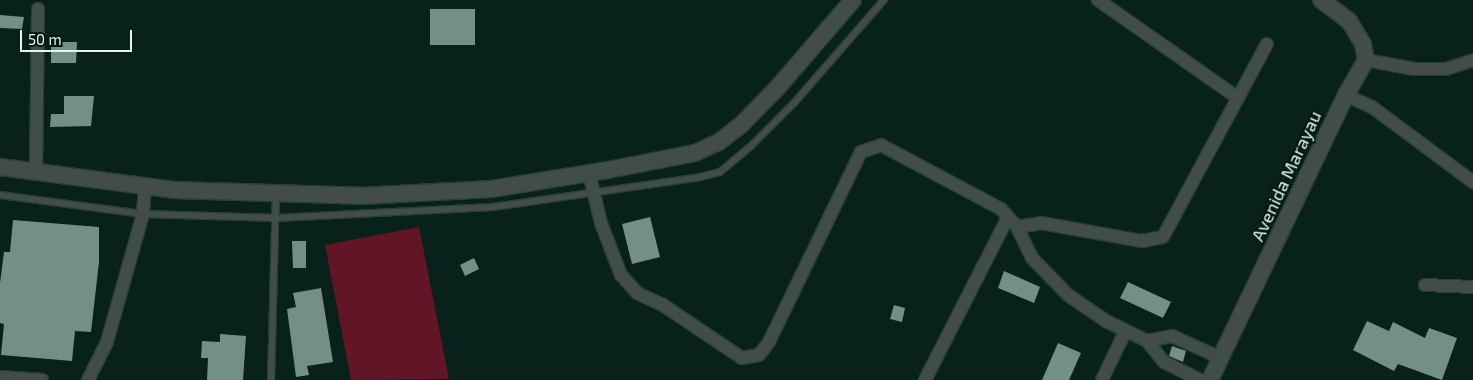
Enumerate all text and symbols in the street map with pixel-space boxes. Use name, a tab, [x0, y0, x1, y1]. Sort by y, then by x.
scale bar	[22, 20, 135, 52]
text: 50 m	[28, 30, 62, 48]
street label: Avenida Marayau	[1246, 107, 1326, 245]

